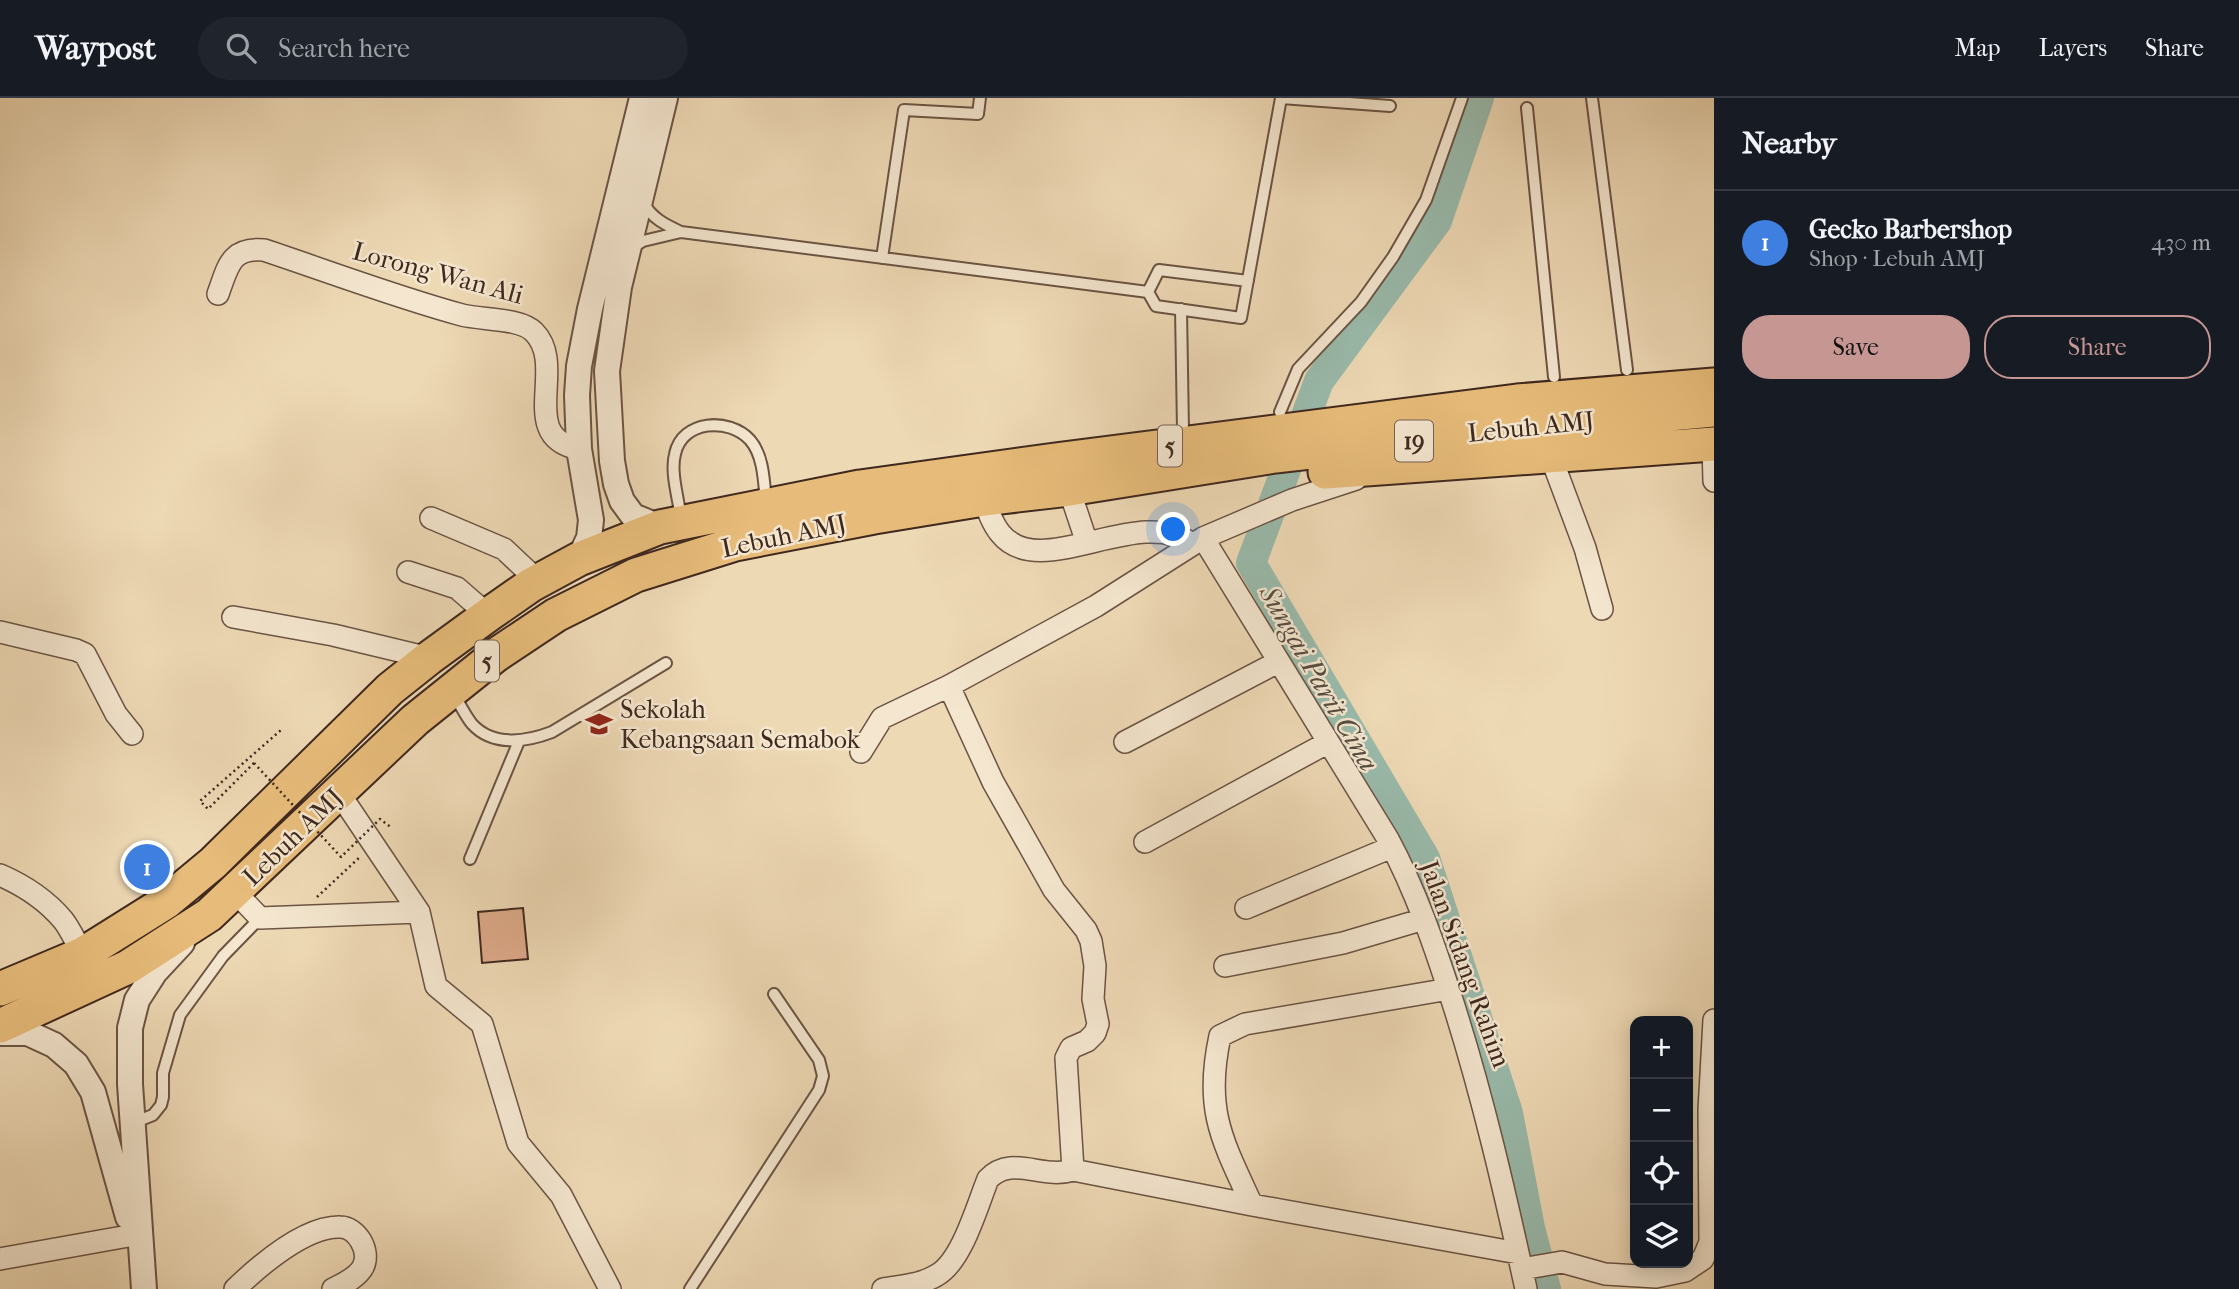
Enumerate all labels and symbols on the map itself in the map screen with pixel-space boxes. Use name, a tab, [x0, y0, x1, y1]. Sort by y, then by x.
street label: Lorong Wan Ali	[349, 235, 527, 311]
street label: Lebuh AMJ	[1466, 405, 1596, 449]
road number: 19	[1395, 420, 1433, 462]
road number: 5	[1158, 426, 1182, 466]
street label: Lebuh AMJ	[718, 508, 850, 564]
your location	[1156, 512, 1190, 546]
water label: Sungai Parit Cina	[1252, 578, 1386, 777]
road number: 5	[475, 640, 499, 682]
place label: Sekolah Kebangsaan Semabok	[620, 694, 861, 755]
school or university icon: Sekolah Kebangsaan Semabok	[584, 709, 614, 739]
street label: Lebuh AMJ	[236, 782, 350, 892]
pin: 1	[124, 841, 170, 893]
street label: Jalan Sidang Rahim	[1412, 854, 1517, 1072]

